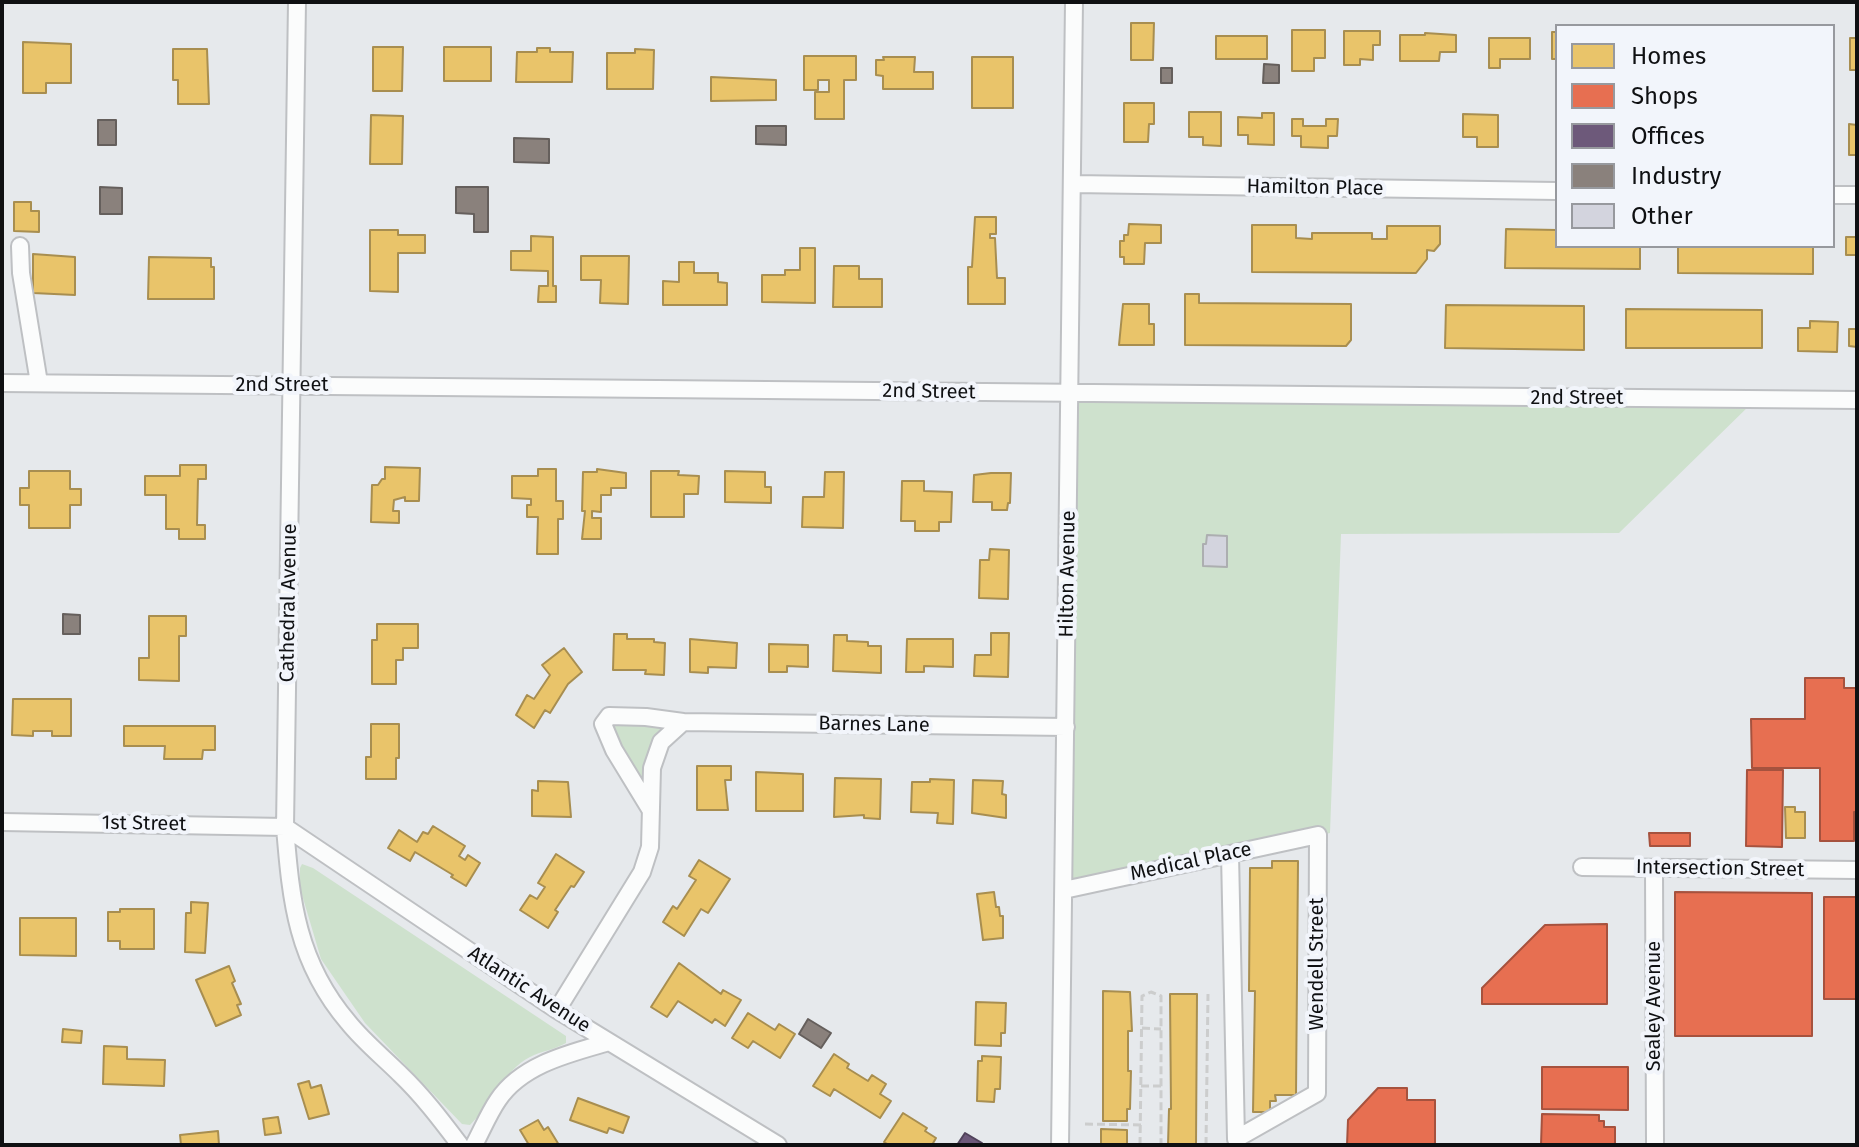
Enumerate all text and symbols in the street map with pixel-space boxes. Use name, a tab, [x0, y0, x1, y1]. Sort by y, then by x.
legend	[1555, 24, 1835, 248]
text: Homes	[1631, 42, 1706, 70]
text: Shops	[1631, 82, 1698, 110]
text: Offices	[1631, 122, 1705, 150]
text: Industry	[1631, 162, 1721, 190]
street label: Hamilton Place	[1246, 175, 1384, 201]
text: Other	[1631, 202, 1693, 230]
street label: 2nd Street	[235, 373, 329, 397]
street label: 2nd Street	[882, 379, 976, 405]
street label: 2nd Street	[1530, 386, 1624, 410]
street label: Hilton Avenue	[1055, 510, 1081, 638]
street label: Cathedral Avenue	[276, 523, 302, 683]
street label: Barnes Lane	[818, 712, 930, 738]
street label: 1st Street	[101, 811, 187, 837]
street label: Medical Place	[1128, 837, 1254, 887]
street label: Intersection Street	[1636, 856, 1804, 882]
street label: Wendell Street	[1305, 897, 1329, 1031]
street label: Sealey Avenue	[1642, 941, 1666, 1071]
street label: Atlantic Avenue	[463, 942, 595, 1038]

